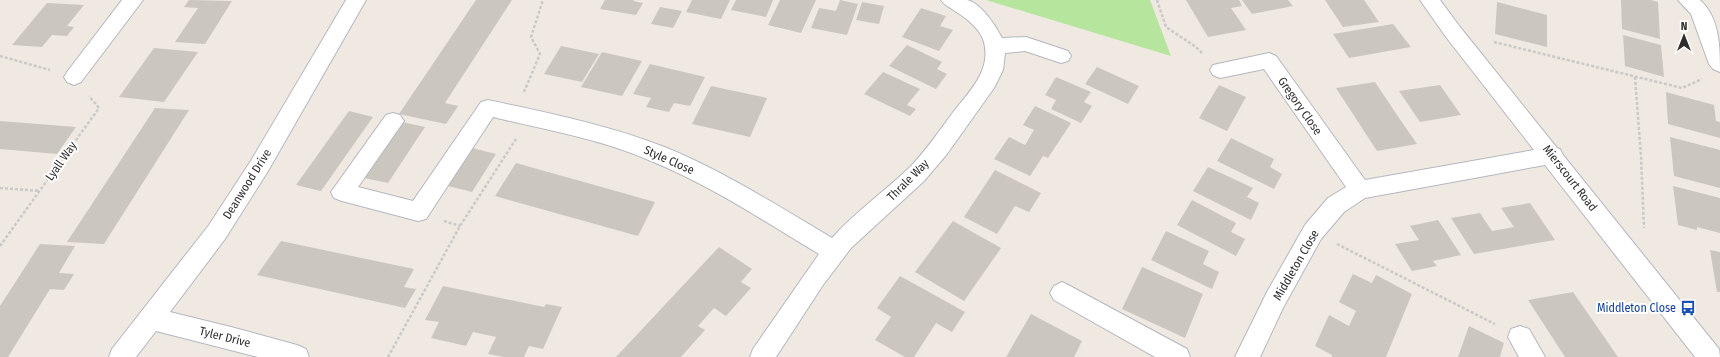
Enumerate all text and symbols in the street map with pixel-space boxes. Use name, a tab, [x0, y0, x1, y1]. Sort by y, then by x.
north arrow	[1664, 16, 1704, 56]
text: N	[1681, 20, 1687, 33]
street label: Gregory Close	[1275, 74, 1325, 138]
street label: Lyall Way	[43, 138, 80, 183]
street label: Mierscourt Road	[1540, 142, 1600, 214]
street label: Style Close	[642, 143, 696, 177]
street label: Deanwood Drive	[220, 146, 274, 222]
street label: Thrale Way	[884, 156, 932, 204]
street label: Middleton Close	[1270, 227, 1322, 303]
bus stop icon: Middleton Close	[1679, 299, 1697, 317]
place label: Middleton Close	[1597, 301, 1676, 315]
street label: Tyler Drive	[198, 324, 252, 350]

